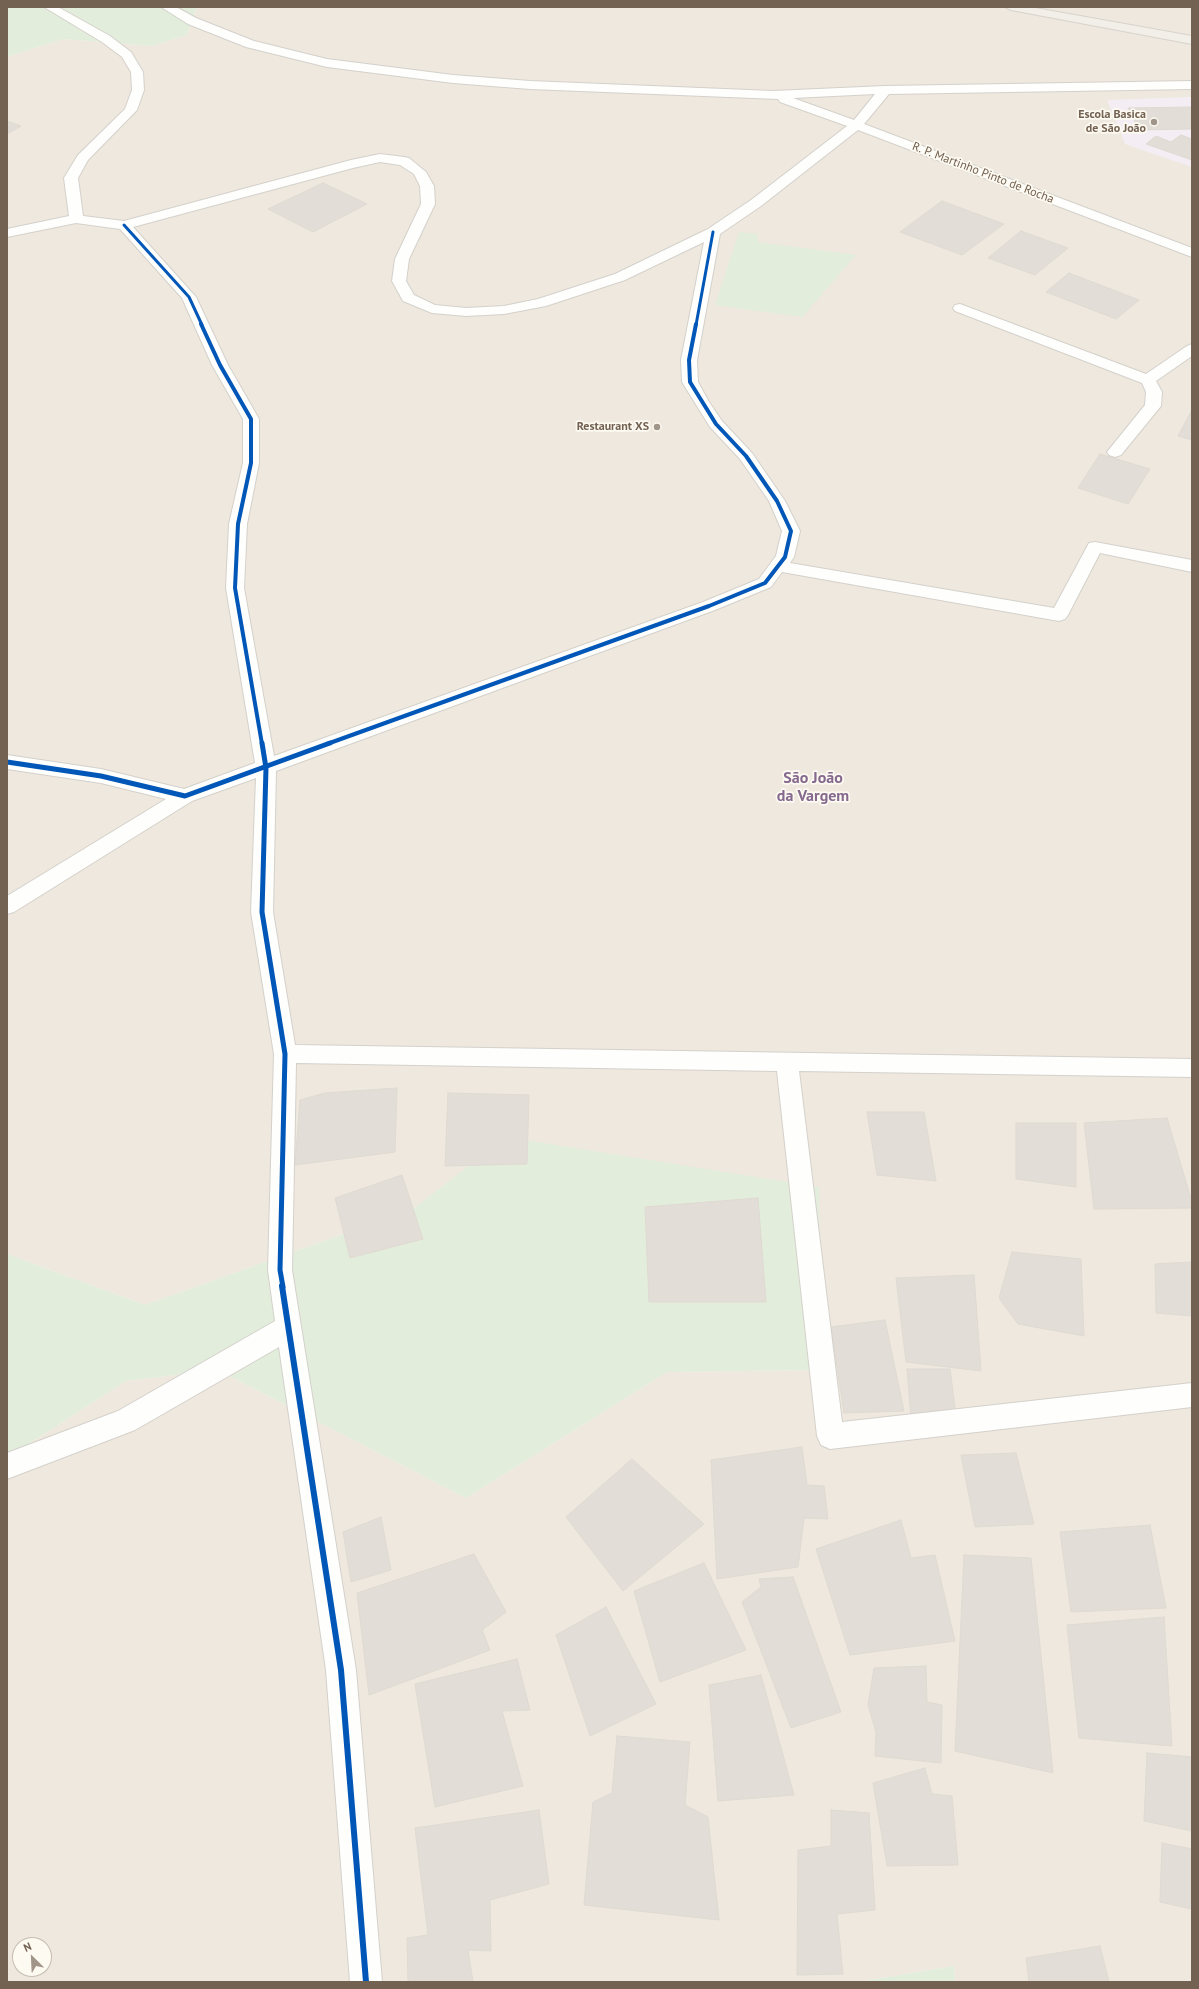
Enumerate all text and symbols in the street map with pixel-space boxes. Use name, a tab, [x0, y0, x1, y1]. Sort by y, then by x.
place label: Escola Basica de São João	[1078, 108, 1146, 136]
marker: Escola Basica de São João	[1149, 117, 1159, 127]
street label: R. P. Martinho Pinto de Rocha	[910, 139, 1056, 207]
place label: Restaurant XS	[577, 420, 649, 434]
marker: Restaurant XS	[652, 422, 662, 432]
district label: São João da Vargem	[777, 768, 849, 806]
north arrow	[12, 1937, 52, 1977]
text: N	[21, 1939, 34, 1955]

